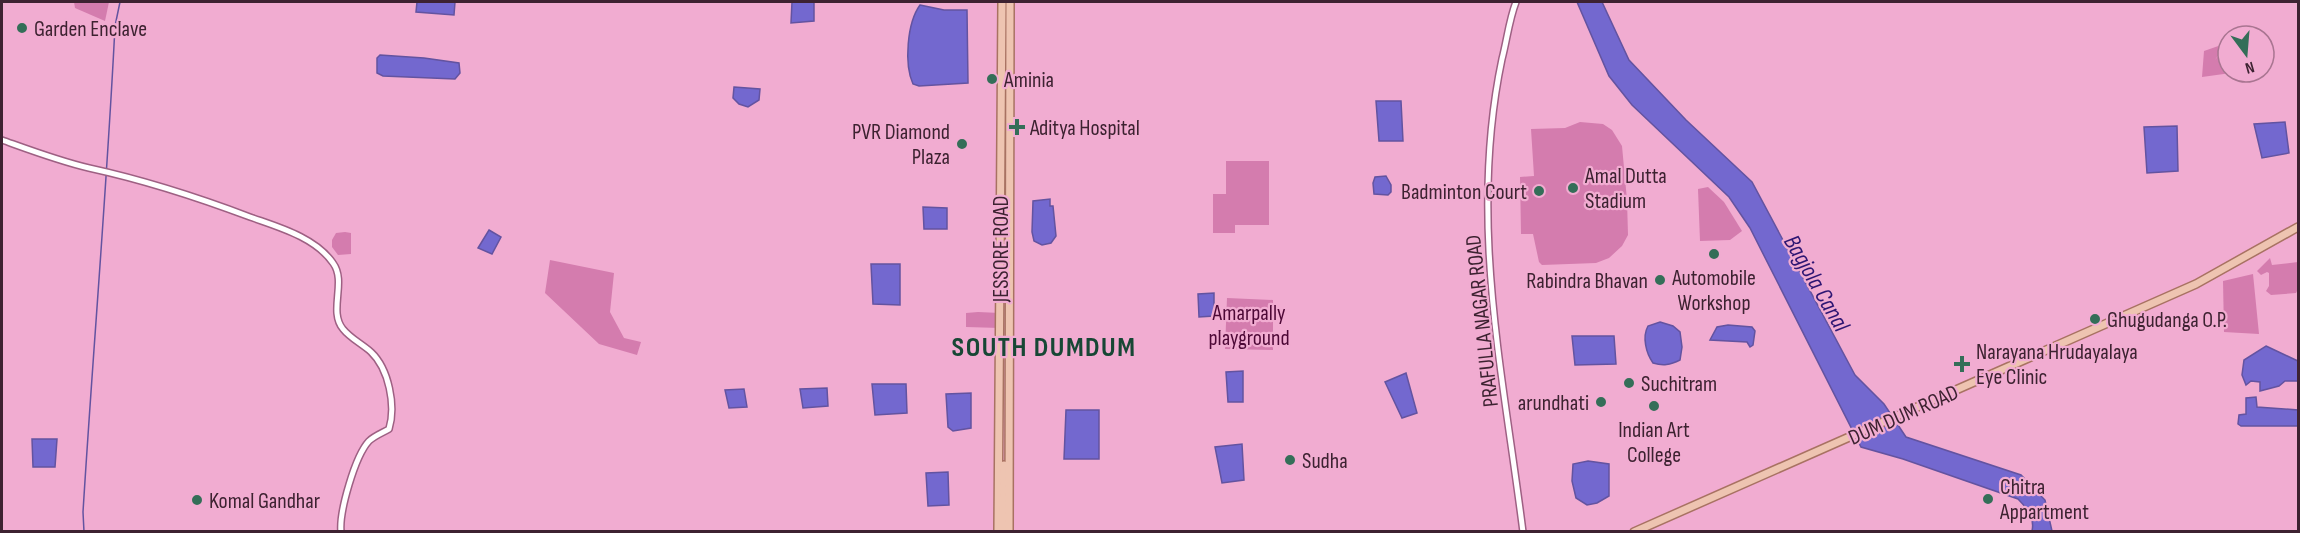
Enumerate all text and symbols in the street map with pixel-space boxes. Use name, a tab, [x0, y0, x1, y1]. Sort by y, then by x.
place label: Garden Enclave	[34, 16, 147, 43]
marker: Garden Enclave	[15, 21, 29, 35]
north arrow	[2216, 24, 2276, 84]
text: N	[2243, 57, 2256, 77]
place label: Aminia	[1003, 67, 1054, 94]
marker: Aminia	[985, 72, 999, 86]
place label: Aditya Hospital	[1029, 115, 1140, 142]
marker: Aditya Hospital	[1008, 118, 1026, 136]
place label: PVR Diamond Plaza	[852, 119, 950, 171]
marker: PVR Diamond Plaza	[955, 137, 969, 151]
place label: Amal Dutta Stadium	[1584, 163, 1667, 215]
place label: Badminton Court	[1401, 179, 1527, 206]
marker: Amal Dutta Stadium	[1566, 181, 1580, 195]
marker: Badminton Court	[1532, 184, 1546, 198]
street label: JESSORE ROAD	[988, 196, 1015, 303]
water label: Bagjola Canal	[1777, 230, 1856, 337]
street label: PRAFULLA NAGAR ROAD	[1460, 233, 1505, 408]
marker: Automobile Workshop	[1707, 247, 1721, 261]
place label: Automobile Workshop	[1671, 265, 1756, 317]
place label: Rabindra Bhavan	[1526, 268, 1648, 295]
marker: Rabindra Bhavan	[1653, 273, 1667, 287]
park label: Amarpally playground	[1208, 300, 1290, 352]
place label: Ghugudanga O.P.	[2107, 307, 2227, 334]
marker: Ghugudanga O.P.	[2088, 312, 2102, 326]
district label: SOUTH DUMDUM	[952, 331, 1136, 364]
place label: Narayana Hrudayalaya Eye Clinic	[1976, 339, 2138, 391]
marker: Narayana Hrudayalaya Eye Clinic	[1953, 355, 1971, 373]
place label: Suchitram	[1641, 371, 1717, 398]
marker: Suchitram	[1622, 376, 1636, 390]
street label: DUM DUM ROAD	[1844, 379, 1963, 452]
place label: arundhati	[1518, 390, 1589, 417]
marker: arundhati	[1594, 395, 1608, 409]
marker: Indian Art College	[1647, 399, 1661, 413]
place label: Indian Art College	[1618, 417, 1690, 469]
place label: Sudha	[1302, 448, 1348, 475]
marker: Sudha	[1283, 453, 1297, 467]
place label: Chitra Appartment	[1999, 474, 2089, 526]
place label: Komal Gandhar	[209, 488, 320, 515]
marker: Chitra Appartment	[1981, 492, 1995, 506]
marker: Komal Gandhar	[190, 493, 204, 507]

